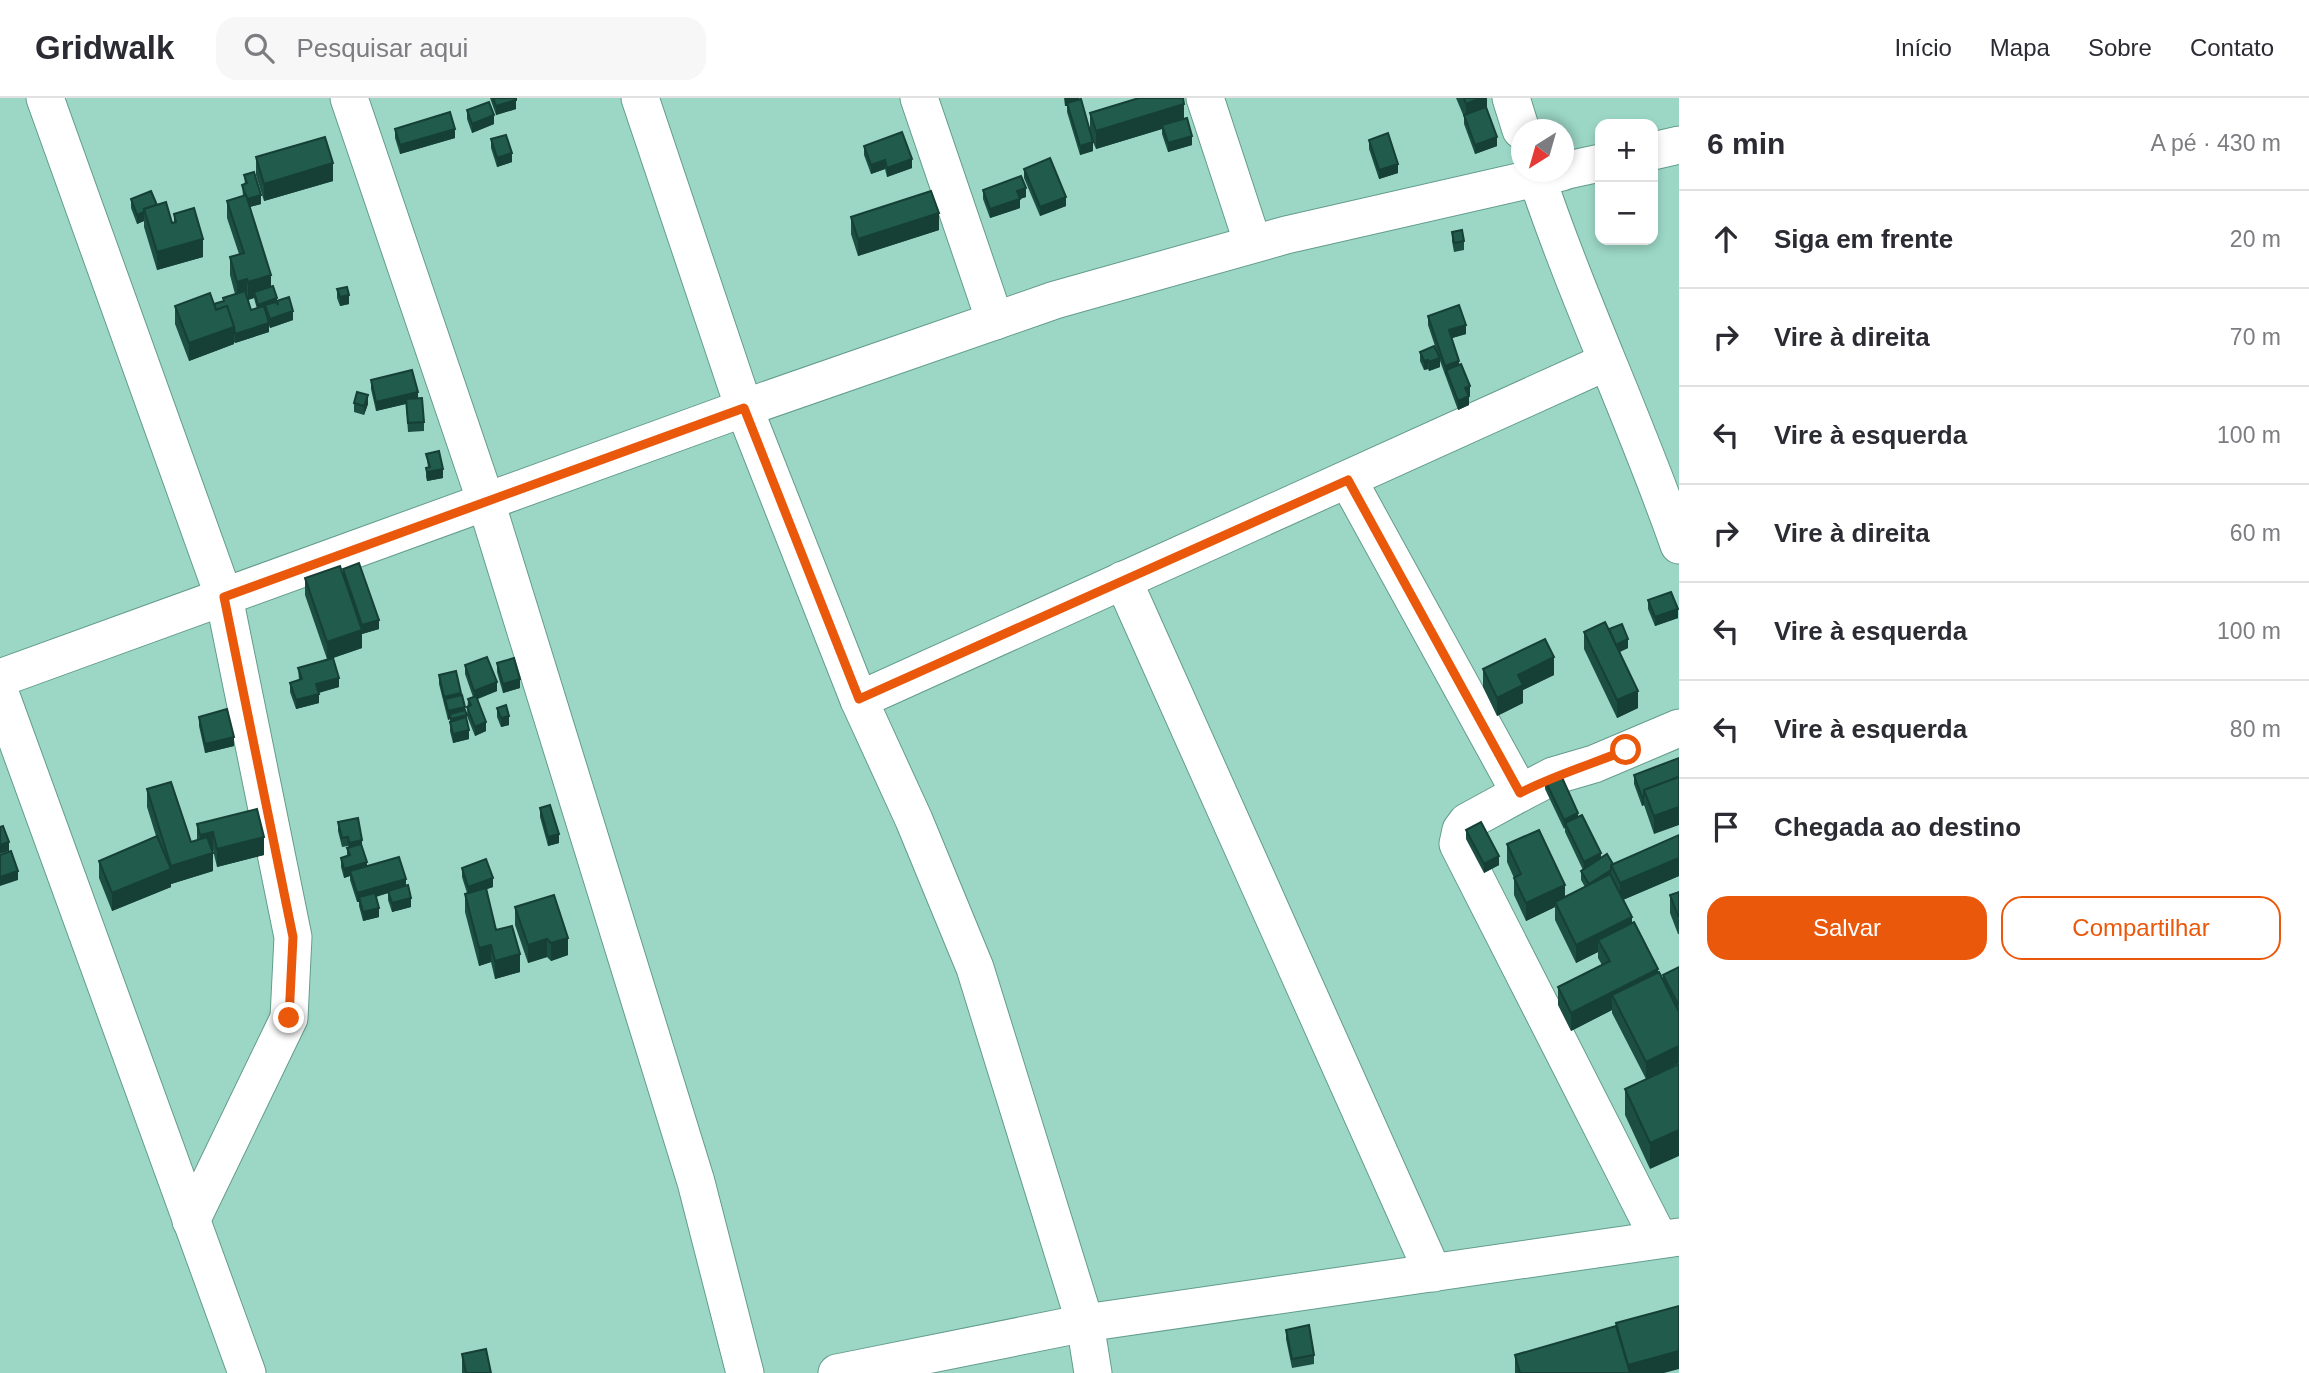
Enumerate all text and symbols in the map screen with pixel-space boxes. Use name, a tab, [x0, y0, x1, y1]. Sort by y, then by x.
search box	[216, 17, 706, 80]
text: Gridwalk	[35, 29, 174, 66]
icon: search	[240, 29, 278, 67]
text: Pesquisar aqui	[296, 33, 468, 63]
text: Início	[1894, 34, 1952, 61]
text: Mapa	[1990, 34, 2050, 61]
text: Sobre	[2088, 34, 2152, 61]
text: Contato	[2190, 34, 2274, 61]
north arrow	[1511, 119, 1574, 182]
map controls	[1595, 119, 1658, 245]
button: +	[1595, 119, 1658, 182]
text: 6 min	[1707, 127, 1785, 160]
text: A pé · 430 m	[2151, 130, 2281, 156]
button: −	[1595, 182, 1658, 245]
icon: ahead	[1707, 220, 1745, 258]
text: Siga em frente	[1774, 224, 1953, 254]
text: 20 m	[2230, 226, 2281, 252]
icon: right	[1707, 318, 1745, 356]
text: Vire à direita	[1774, 322, 1930, 352]
text: 70 m	[2230, 324, 2281, 350]
icon: left	[1707, 416, 1745, 454]
text: Vire à esquerda	[1774, 420, 1967, 450]
text: 100 m	[2217, 422, 2281, 448]
icon: right	[1707, 514, 1745, 552]
text: Vire à direita	[1774, 518, 1930, 548]
text: 60 m	[2230, 520, 2281, 546]
icon: left	[1707, 612, 1745, 650]
text: Vire à esquerda	[1774, 616, 1967, 646]
text: 100 m	[2217, 618, 2281, 644]
icon: left	[1707, 710, 1745, 748]
text: Vire à esquerda	[1774, 714, 1967, 744]
text: 80 m	[2230, 716, 2281, 742]
route start	[1610, 734, 1641, 765]
icon: arrive	[1707, 808, 1745, 846]
text: Chegada ao destino	[1774, 812, 2021, 842]
button: Salvar	[1707, 896, 1987, 960]
button: Compartilhar	[2001, 896, 2281, 960]
route end	[273, 1002, 304, 1033]

